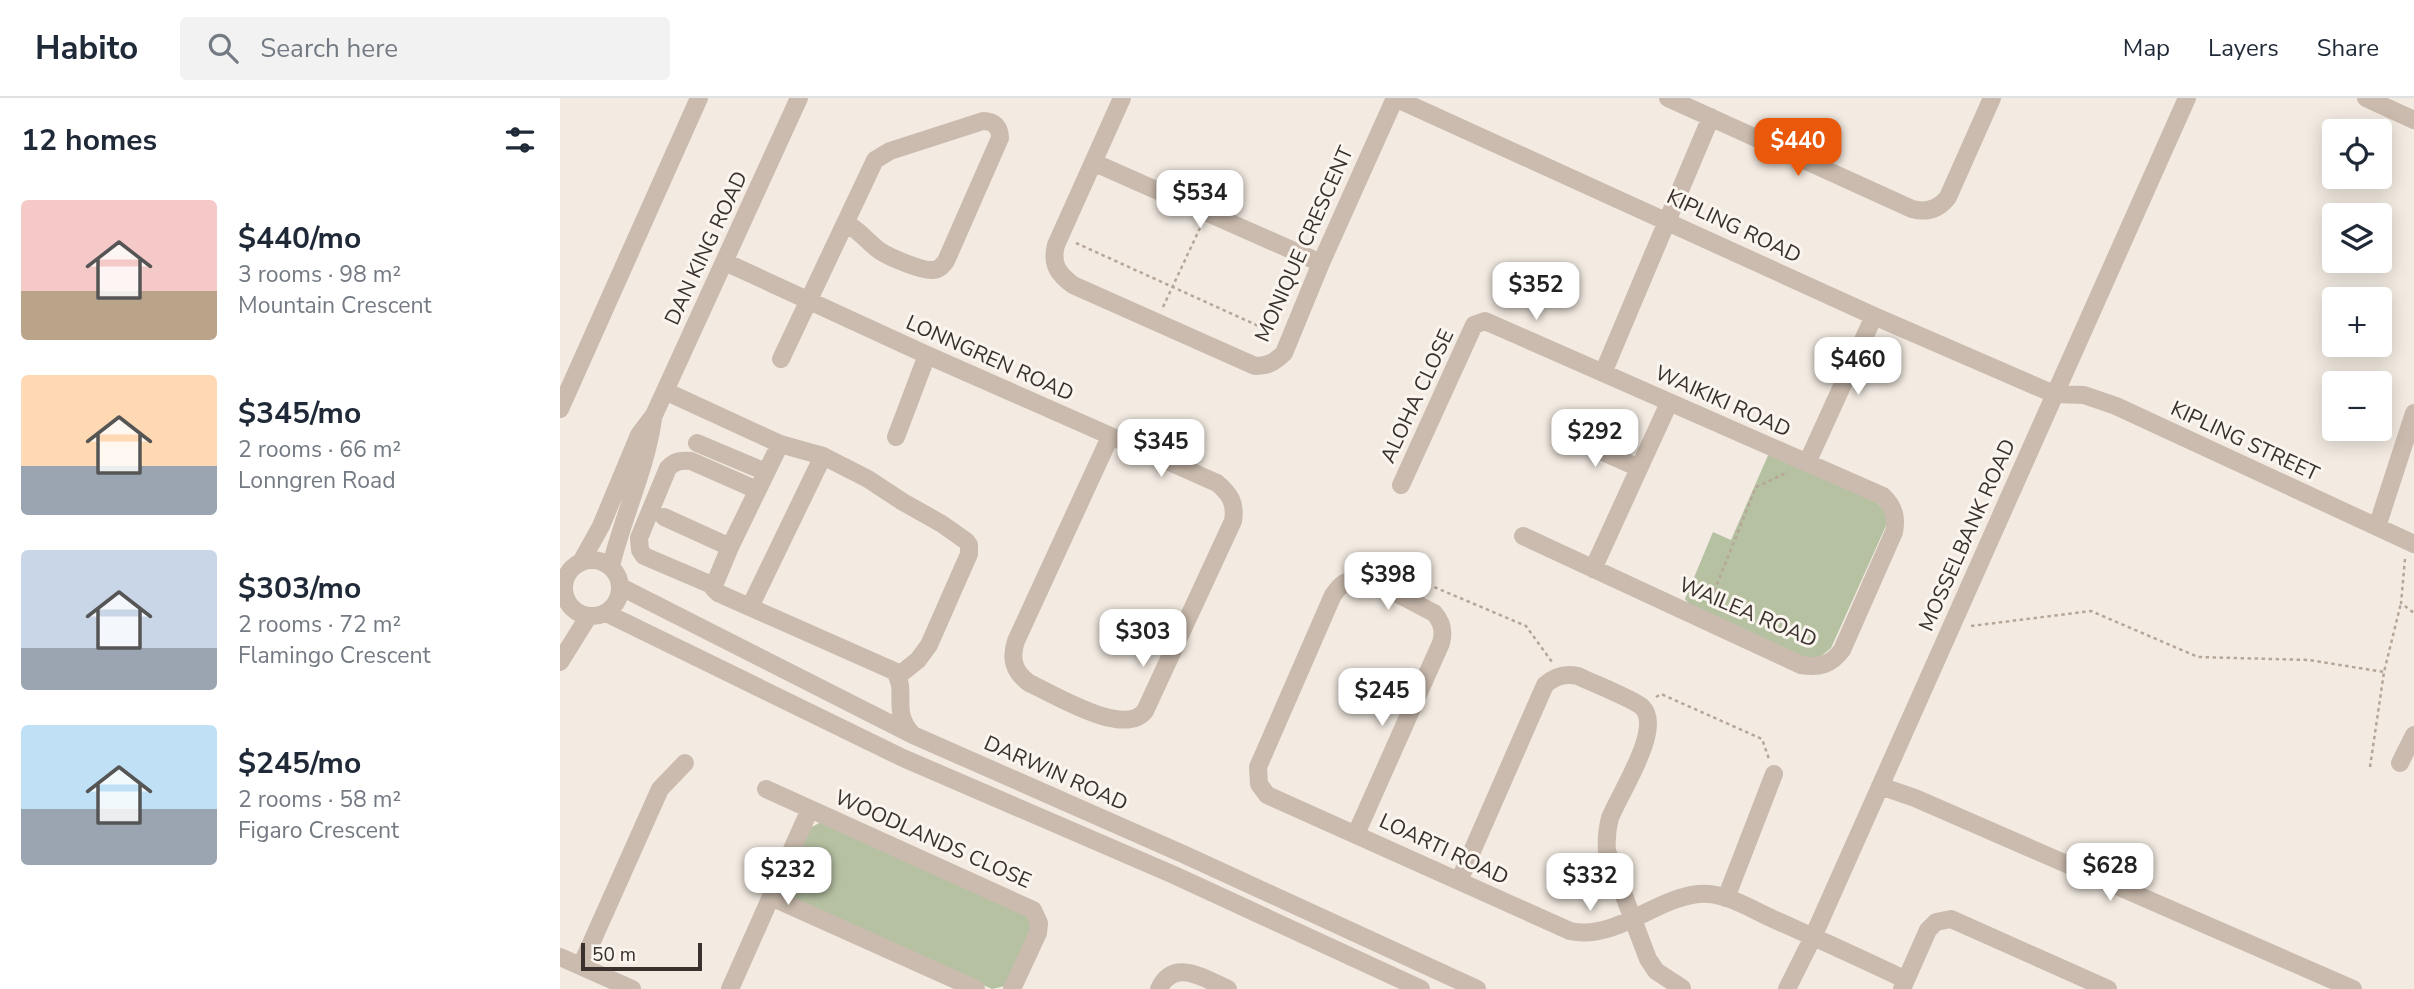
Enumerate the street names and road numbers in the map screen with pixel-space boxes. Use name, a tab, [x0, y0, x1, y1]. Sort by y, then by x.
street label: MONIQUE CRESCENT	[1248, 141, 1360, 346]
street label: DAN KING ROAD	[658, 166, 754, 330]
street label: KIPLING ROAD	[1662, 183, 1806, 269]
street label: LONNGREN ROAD	[902, 308, 1078, 408]
street label: ALOHA CLOSE	[1374, 324, 1460, 468]
street label: WAIKIKI ROAD	[1651, 359, 1795, 443]
street label: KIPLING STREET	[2166, 394, 2324, 488]
street label: MOSSELBANK ROAD	[1912, 434, 2022, 636]
street label: WAILEA ROAD	[1675, 570, 1821, 654]
street label: DARWIN ROAD	[980, 729, 1132, 817]
street label: WOODLANDS CLOSE	[830, 783, 1036, 895]
street label: LOARTI ROAD	[1375, 807, 1513, 891]

